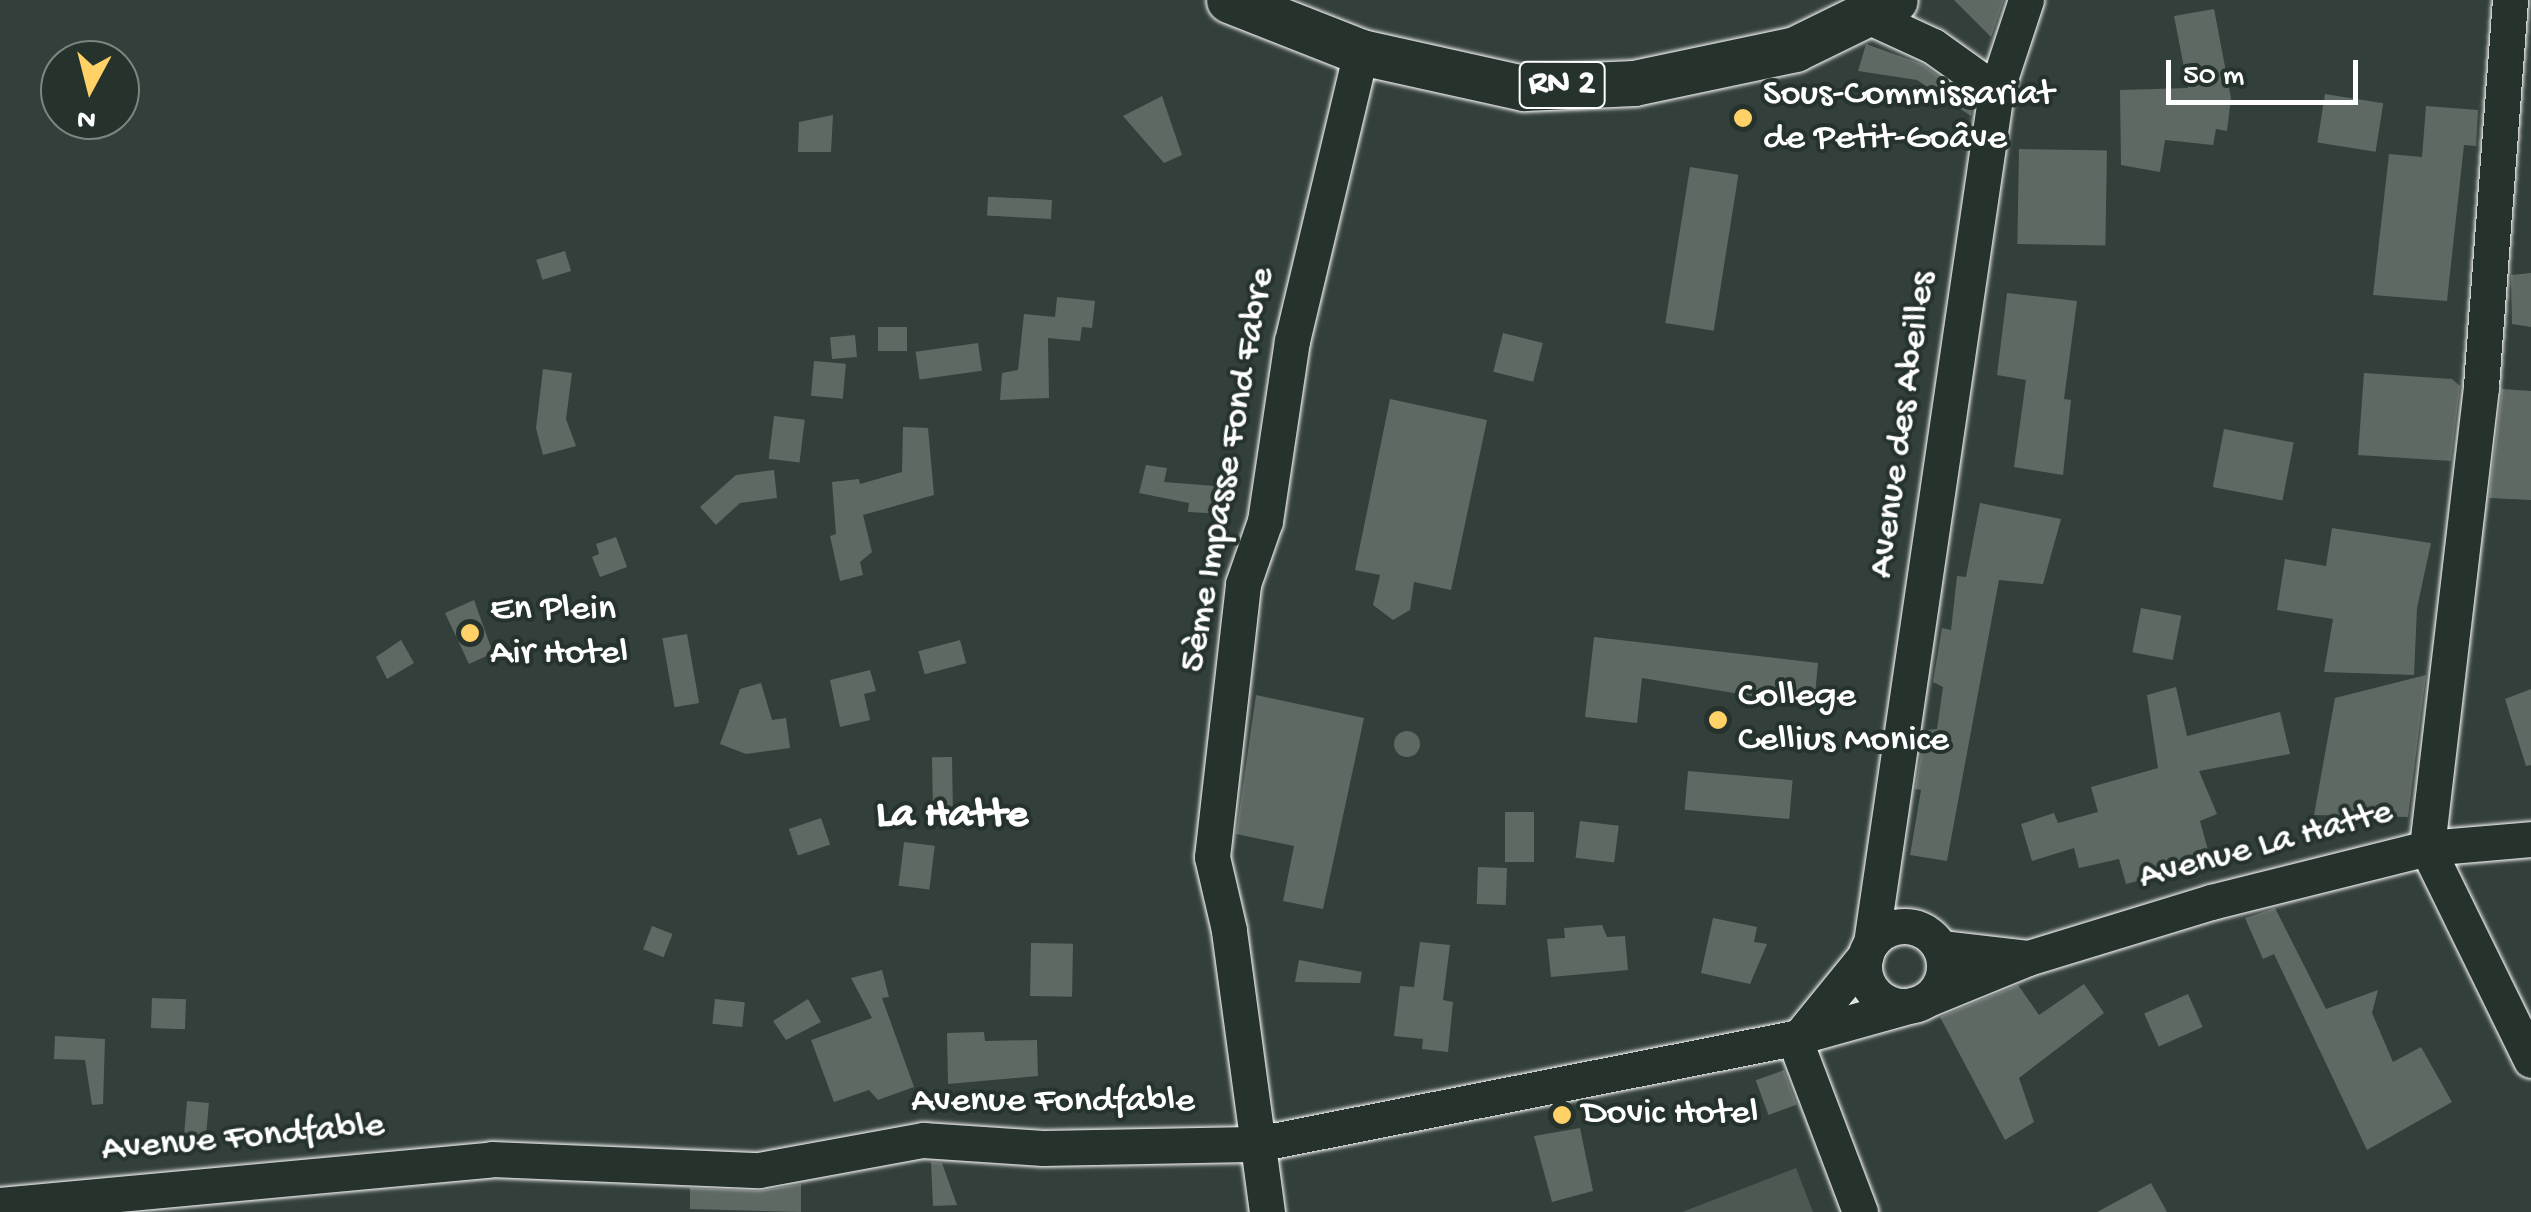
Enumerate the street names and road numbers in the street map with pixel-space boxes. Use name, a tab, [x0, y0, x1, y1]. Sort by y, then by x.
road number: RN 2	[1517, 55, 1607, 115]
street label: 5ème Impasse Fond Fabre	[1171, 264, 1287, 676]
street label: Avenue des Abeilles	[1860, 269, 1948, 581]
street label: Avenue La Hatte	[2134, 790, 2398, 902]
street label: Avenue Fondfable	[911, 1080, 1195, 1126]
street label: Avenue Fondfable	[100, 1104, 386, 1174]

